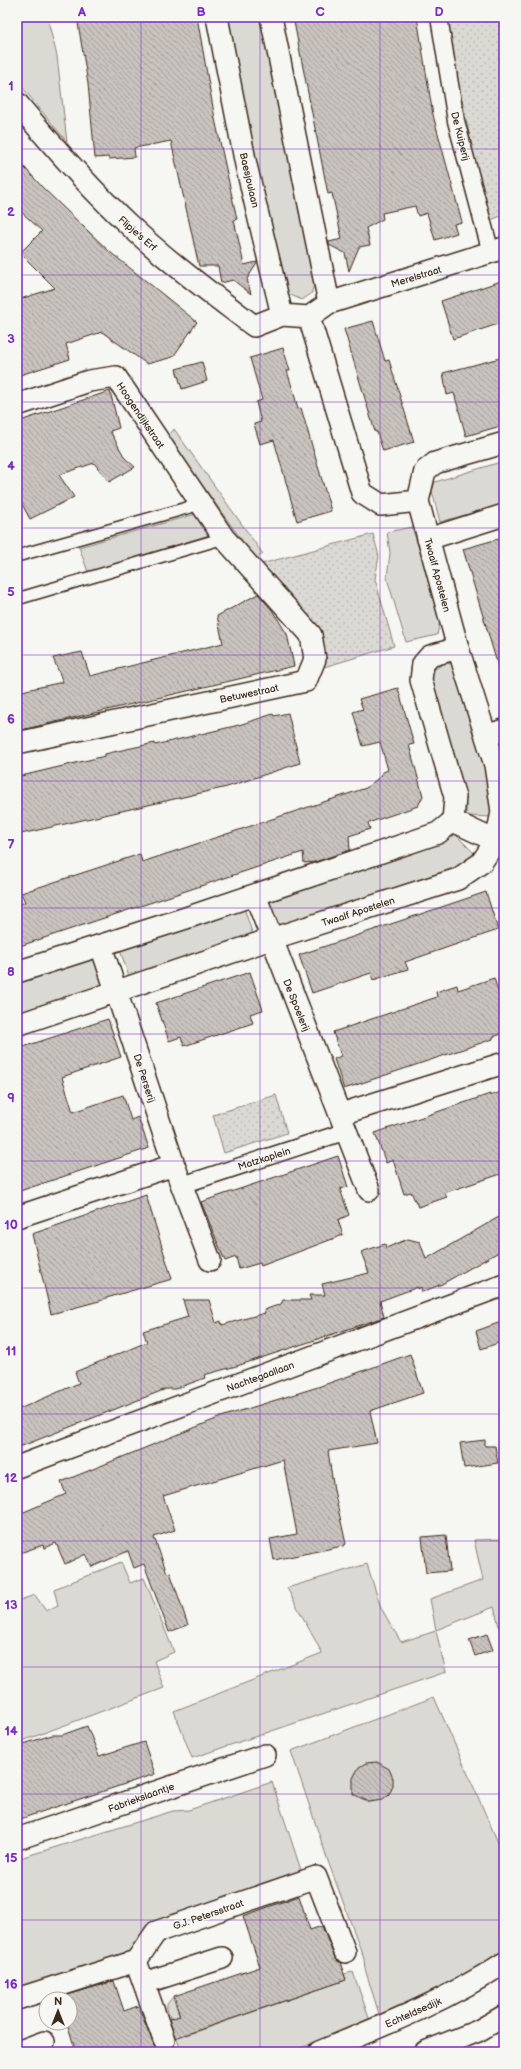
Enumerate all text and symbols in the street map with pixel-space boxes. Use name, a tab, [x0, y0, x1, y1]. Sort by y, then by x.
text: A	[77, 4, 86, 20]
text: B	[196, 4, 206, 20]
text: C	[315, 4, 325, 20]
text: D	[434, 4, 444, 20]
text: 1	[8, 78, 14, 94]
street label: De Kuiperij	[448, 111, 472, 162]
street label: Baesjoulaan	[237, 152, 261, 209]
text: 2	[7, 204, 15, 220]
street label: Flipje's Erf	[116, 214, 159, 254]
street label: Merelstraat	[390, 264, 443, 290]
text: 3	[7, 331, 15, 347]
street label: Hoogendijkstraat	[114, 380, 167, 451]
text: 4	[7, 458, 15, 474]
street label: Twaalf Apostelen	[421, 537, 453, 614]
text: 5	[7, 584, 15, 600]
street label: Betuwestraat	[219, 682, 280, 706]
text: 6	[7, 711, 15, 727]
text: 7	[7, 837, 15, 853]
street label: Twaalf Apostelen	[320, 894, 397, 929]
text: 8	[7, 964, 15, 980]
street label: De Spoelerij	[280, 977, 312, 1033]
street label: De Perserij	[131, 1052, 158, 1104]
text: 9	[7, 1090, 15, 1106]
street label: Matzkaplein	[237, 1145, 292, 1173]
text: 10	[4, 1217, 18, 1233]
text: 11	[6, 1343, 16, 1359]
street label: Nachtegaallaan	[225, 1359, 296, 1395]
text: 12	[4, 1470, 18, 1486]
text: 13	[4, 1597, 18, 1613]
text: 14	[4, 1723, 18, 1739]
street label: Fabriekslaantje	[107, 1780, 176, 1815]
text: 15	[5, 1850, 18, 1866]
street label: G.J. Petersstraat	[171, 1897, 245, 1933]
text: 16	[4, 1976, 18, 1992]
north arrow	[38, 1991, 78, 2031]
text: N	[54, 1995, 62, 2008]
street label: Echteldsedijk	[383, 1995, 443, 2031]

